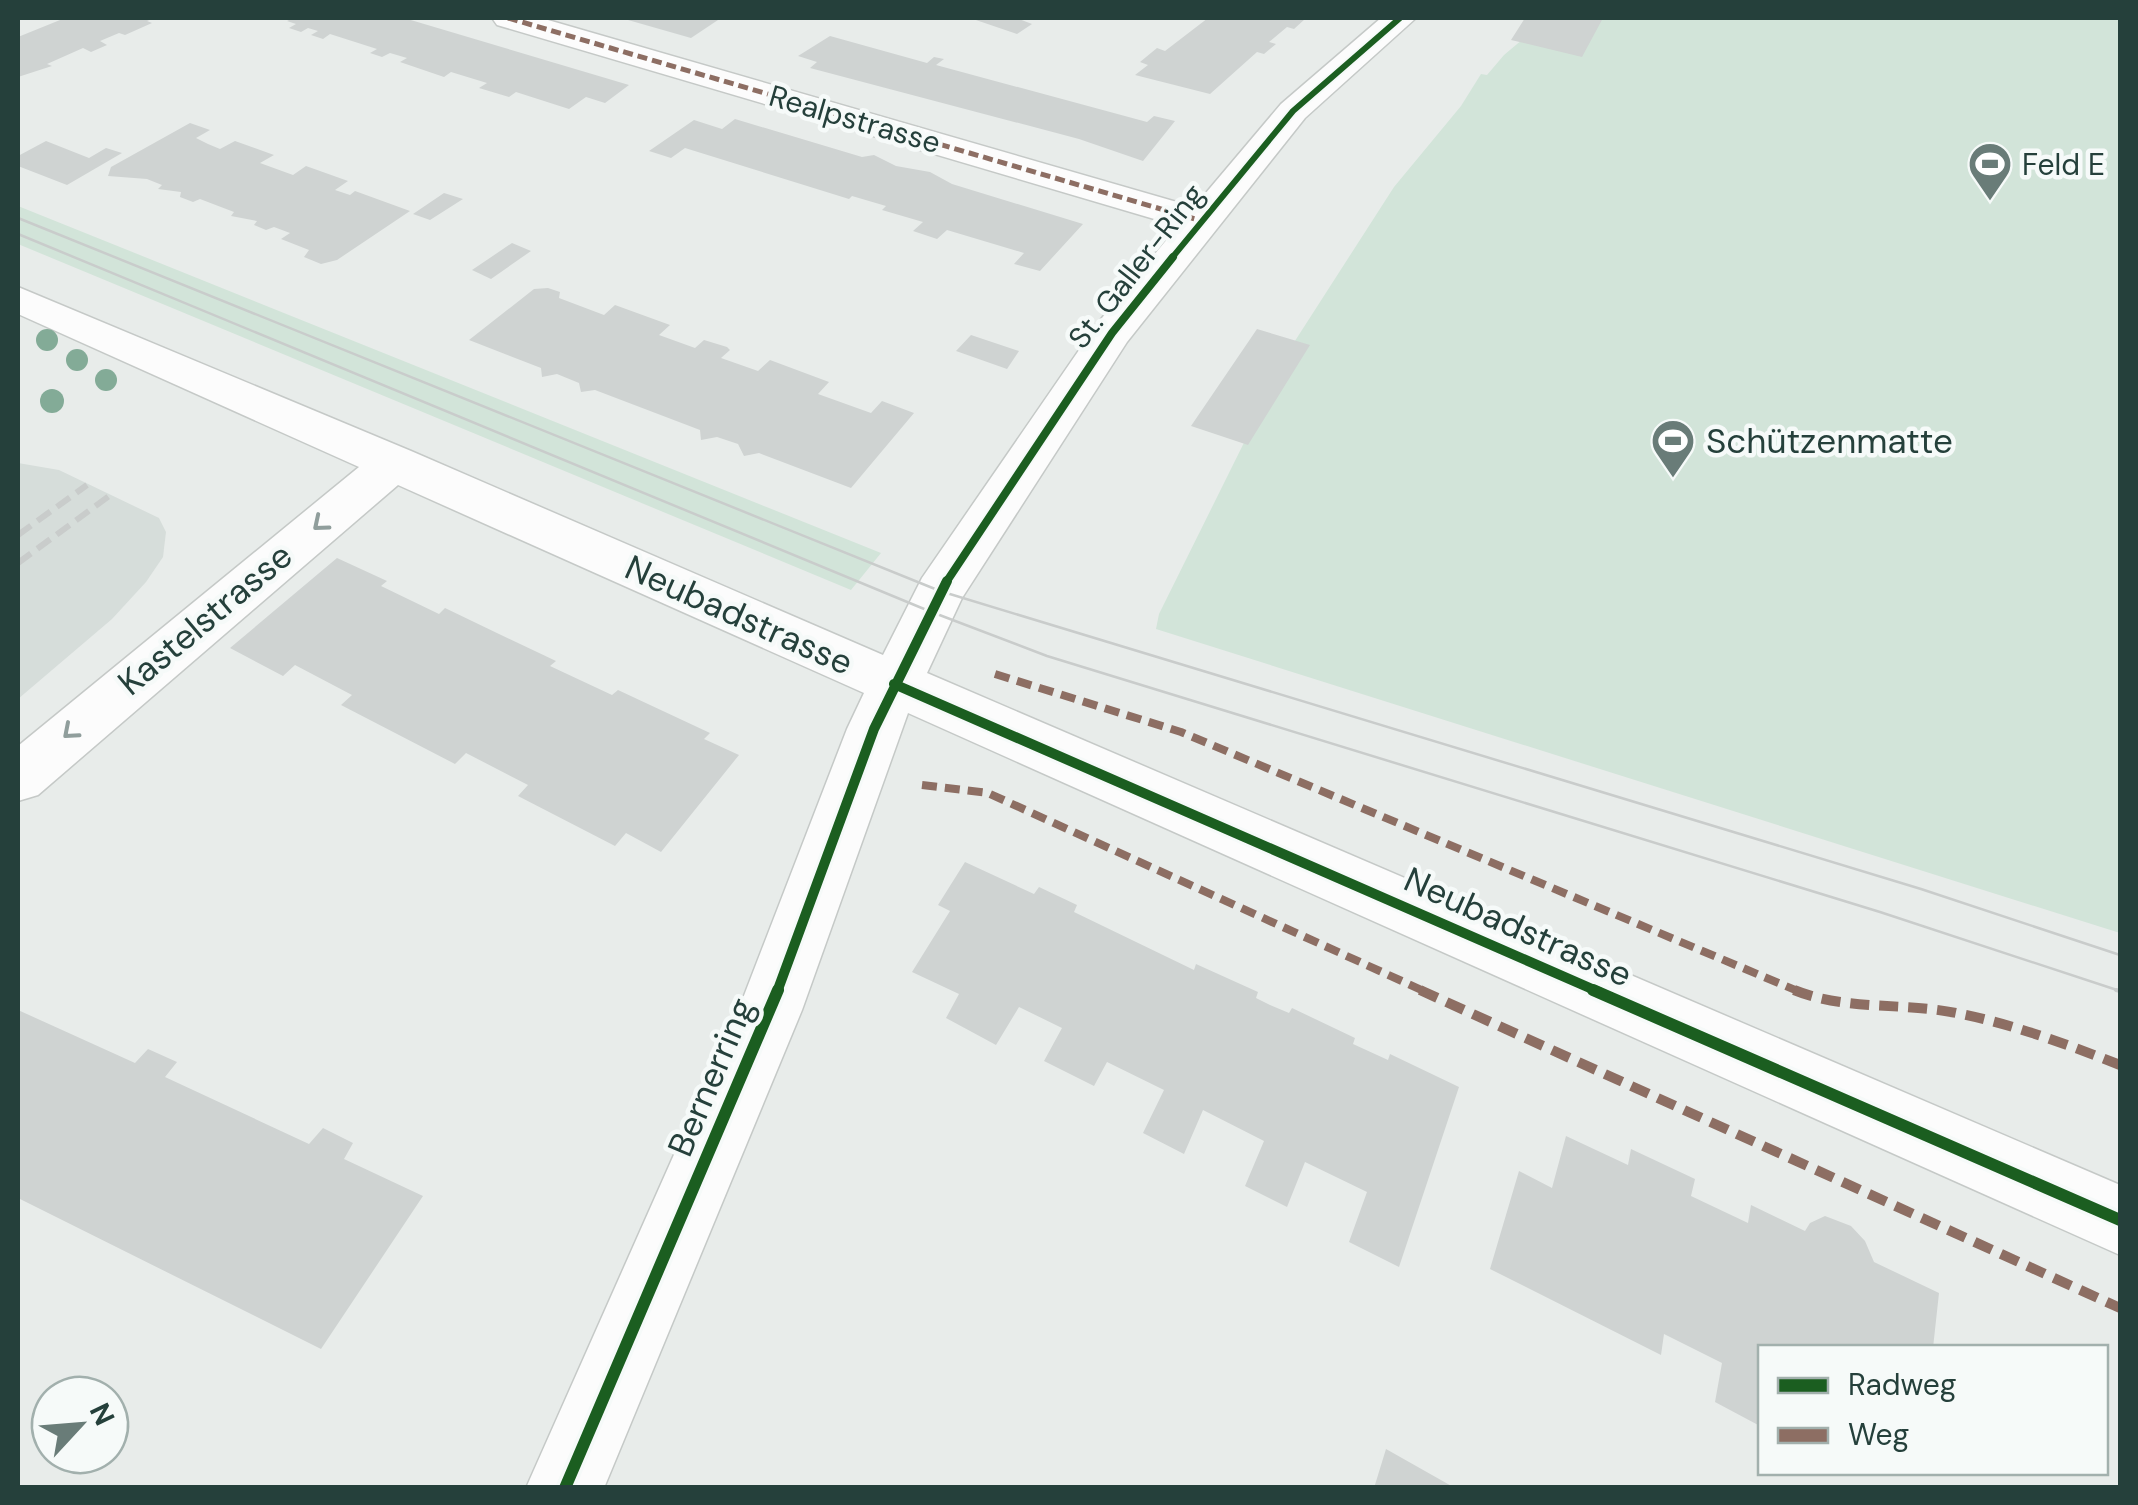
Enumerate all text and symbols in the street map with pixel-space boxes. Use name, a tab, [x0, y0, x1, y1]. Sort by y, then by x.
street label: Realpstrasse	[765, 76, 945, 162]
sports icon: Feld E	[1967, 141, 2013, 202]
place label: Feld E	[2022, 145, 2105, 184]
street label: St. Galler-Ring	[1059, 176, 1213, 356]
sports icon: Schützenmatte	[1650, 418, 1696, 479]
place label: Schützenmatte	[1706, 418, 1953, 464]
one-way arrow	[313, 512, 331, 530]
street label: Kastelstrasse	[108, 533, 302, 705]
street label: Neubadstrasse	[618, 544, 860, 686]
one-way arrow	[63, 720, 81, 738]
street label: Neubadstrasse	[1397, 856, 1639, 998]
street label: Bernerring	[657, 991, 765, 1163]
legend	[1758, 1345, 2108, 1475]
text: Radweg	[1848, 1365, 1957, 1404]
north arrow	[30, 1375, 130, 1475]
text: N	[81, 1397, 123, 1432]
text: Weg	[1848, 1415, 1909, 1454]

